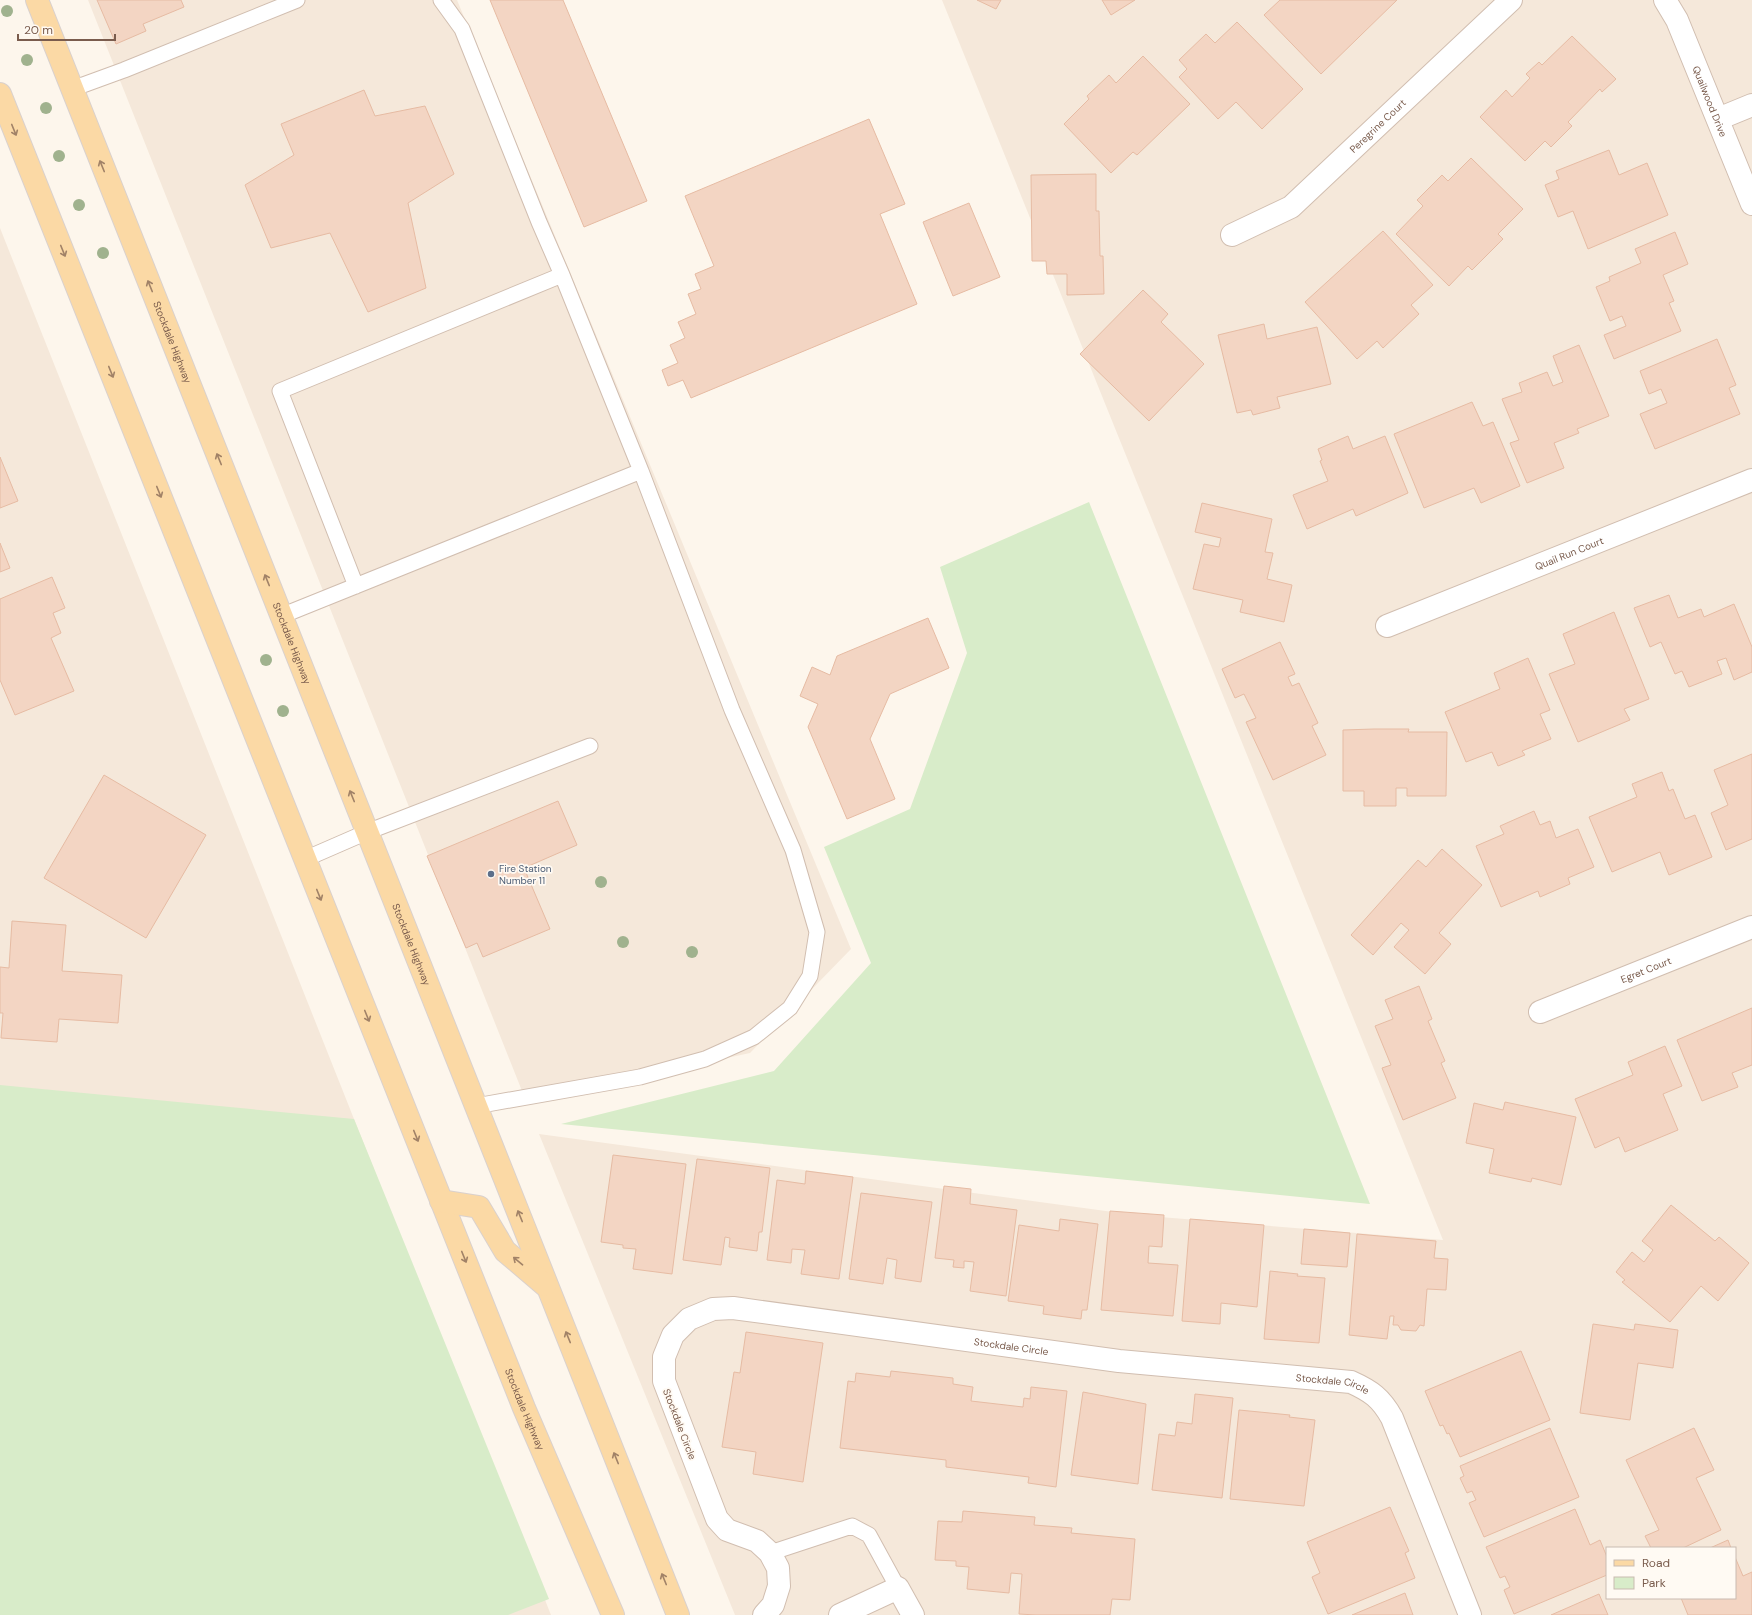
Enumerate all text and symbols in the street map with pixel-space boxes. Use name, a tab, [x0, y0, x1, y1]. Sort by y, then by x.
scale bar	[18, 16, 115, 42]
text: 20 m	[24, 22, 53, 38]
street label: Quailwood Drive	[1689, 64, 1730, 139]
street label: Peregrine Court	[1347, 96, 1409, 156]
one-way arrow	[11, 124, 19, 136]
one-way arrow	[98, 160, 106, 172]
one-way arrow	[59, 244, 67, 256]
one-way arrow	[146, 281, 154, 293]
street label: Stockdale Highway	[150, 299, 195, 386]
one-way arrow	[107, 365, 115, 377]
one-way arrow	[215, 454, 222, 466]
one-way arrow	[155, 486, 163, 498]
street label: Quail Run Court	[1533, 534, 1605, 573]
one-way arrow	[263, 575, 270, 587]
street label: Stockdale Highway	[270, 600, 314, 687]
one-way arrow	[348, 790, 356, 802]
place label: Fire Station Number 11	[499, 862, 552, 887]
marker: Fire Station Number 11	[486, 869, 496, 879]
one-way arrow	[316, 888, 324, 900]
street label: Stockdale Highway	[389, 902, 434, 988]
street label: Egret Court	[1619, 954, 1673, 986]
one-way arrow	[364, 1009, 372, 1021]
one-way arrow	[412, 1130, 420, 1142]
one-way arrow	[515, 1211, 523, 1223]
one-way arrow	[460, 1251, 468, 1263]
one-way arrow	[513, 1257, 523, 1266]
one-way arrow	[563, 1332, 571, 1344]
street label: Stockdale Circle	[973, 1335, 1050, 1358]
street label: Stockdale Highway	[502, 1367, 547, 1452]
street label: Stockdale Circle	[1295, 1371, 1372, 1397]
street label: Stockdale Circle	[660, 1387, 699, 1462]
one-way arrow	[611, 1452, 619, 1464]
legend	[1606, 1547, 1736, 1599]
text: Road	[1642, 1555, 1670, 1571]
one-way arrow	[659, 1573, 667, 1585]
text: Park	[1642, 1575, 1666, 1591]

